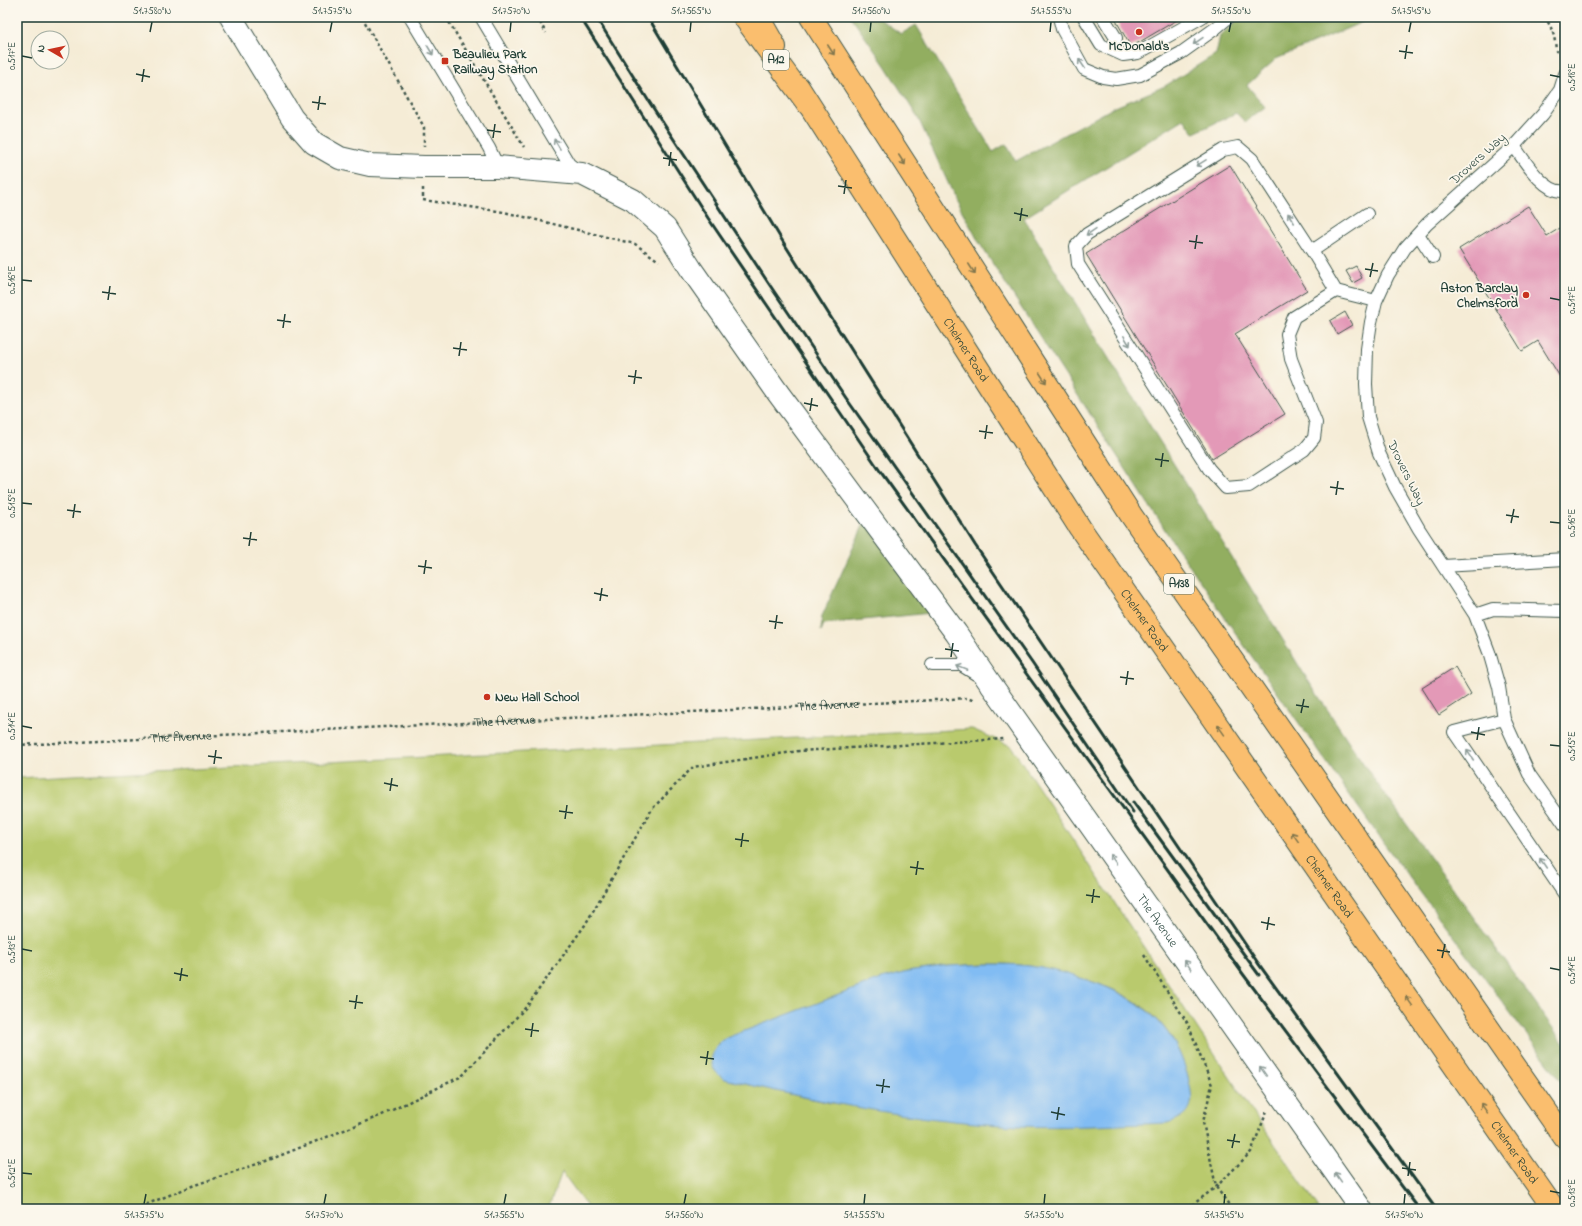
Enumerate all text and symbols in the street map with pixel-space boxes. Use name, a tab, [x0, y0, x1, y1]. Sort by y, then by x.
text: 51.7580°N	[133, 4, 171, 19]
text: 51.7575°N	[312, 4, 352, 19]
text: 51.7570°N	[492, 4, 531, 19]
text: 51.7565°N	[671, 4, 711, 19]
text: 51.7560°N	[852, 4, 891, 19]
text: 51.7555°N	[1030, 4, 1072, 19]
text: 51.7550°N	[1211, 4, 1251, 19]
text: 51.7545°N	[1391, 4, 1431, 19]
marker: McDonald's	[1134, 27, 1144, 37]
north arrow	[30, 30, 70, 70]
place label: McDonald's	[1109, 37, 1170, 56]
one-way arrow	[1193, 37, 1204, 45]
text: 0.517°E	[5, 42, 20, 70]
text: N	[33, 44, 50, 54]
one-way arrow	[427, 44, 435, 56]
one-way arrow	[828, 44, 836, 56]
place label: Beaulieu Park Railway Station	[452, 45, 538, 81]
road number: A12	[763, 50, 789, 70]
marker: Beaulieu Park Railway Station	[440, 56, 450, 66]
one-way arrow	[1078, 59, 1087, 70]
text: 0.518°E	[1565, 63, 1580, 91]
street label: Drovers Way	[1445, 129, 1511, 191]
one-way arrow	[553, 138, 561, 150]
one-way arrow	[898, 154, 906, 165]
one-way arrow	[1196, 159, 1207, 167]
one-way arrow	[1287, 213, 1295, 224]
one-way arrow	[1086, 228, 1097, 236]
one-way arrow	[968, 263, 976, 274]
text: 0.516°E	[5, 266, 20, 294]
place label: Aston Barclay Chelmsford	[1441, 279, 1519, 313]
text: 0.517°E	[1565, 286, 1580, 314]
marker: Aston Barclay Chelmsford	[1521, 290, 1531, 300]
street label: Chelmer Road	[938, 314, 994, 386]
one-way arrow	[1123, 335, 1131, 346]
one-way arrow	[1039, 372, 1047, 383]
street label: Drovers Way	[1381, 437, 1430, 509]
text: 0.515°E	[5, 488, 20, 518]
text: 0.516°E	[1565, 509, 1580, 537]
road number: A138	[1164, 574, 1194, 594]
street label: Chelmer Road	[1116, 585, 1173, 656]
one-way arrow	[957, 663, 969, 671]
place label: New Hall School	[495, 688, 579, 707]
marker: New Hall School	[482, 692, 492, 702]
street label: The Avenue	[797, 694, 859, 716]
street label: The Avenue	[473, 710, 536, 732]
text: 0.514°E	[5, 712, 20, 740]
one-way arrow	[1217, 725, 1225, 736]
street label: The Avenue	[150, 726, 212, 748]
text: 0.515°E	[1565, 731, 1580, 761]
one-way arrow	[1466, 750, 1474, 761]
one-way arrow	[1291, 832, 1299, 843]
street label: Chelmer Road	[1301, 851, 1358, 922]
one-way arrow	[1109, 853, 1117, 864]
one-way arrow	[1539, 858, 1547, 869]
street label: The Avenue	[1132, 890, 1183, 951]
text: 0.513°E	[5, 935, 20, 963]
text: 0.514°E	[1565, 956, 1580, 984]
one-way arrow	[1184, 959, 1192, 970]
one-way arrow	[1405, 996, 1413, 1007]
one-way arrow	[1259, 1066, 1267, 1077]
one-way arrow	[1480, 1103, 1488, 1114]
street label: Chelmer Road	[1486, 1117, 1543, 1188]
text: 0.512°E	[5, 1159, 20, 1187]
one-way arrow	[1334, 1172, 1342, 1183]
text: 0.513°E	[1565, 1179, 1580, 1207]
text: 51.7575°N	[124, 1208, 164, 1223]
text: 51.7570°N	[305, 1208, 344, 1223]
text: 51.7565°N	[484, 1208, 524, 1223]
text: 51.7560°N	[665, 1208, 704, 1223]
text: 51.7555°N	[843, 1208, 885, 1223]
text: 51.7550°N	[1024, 1208, 1064, 1223]
text: 51.7545°N	[1204, 1208, 1244, 1223]
text: 51.7540°N	[1385, 1208, 1424, 1223]

